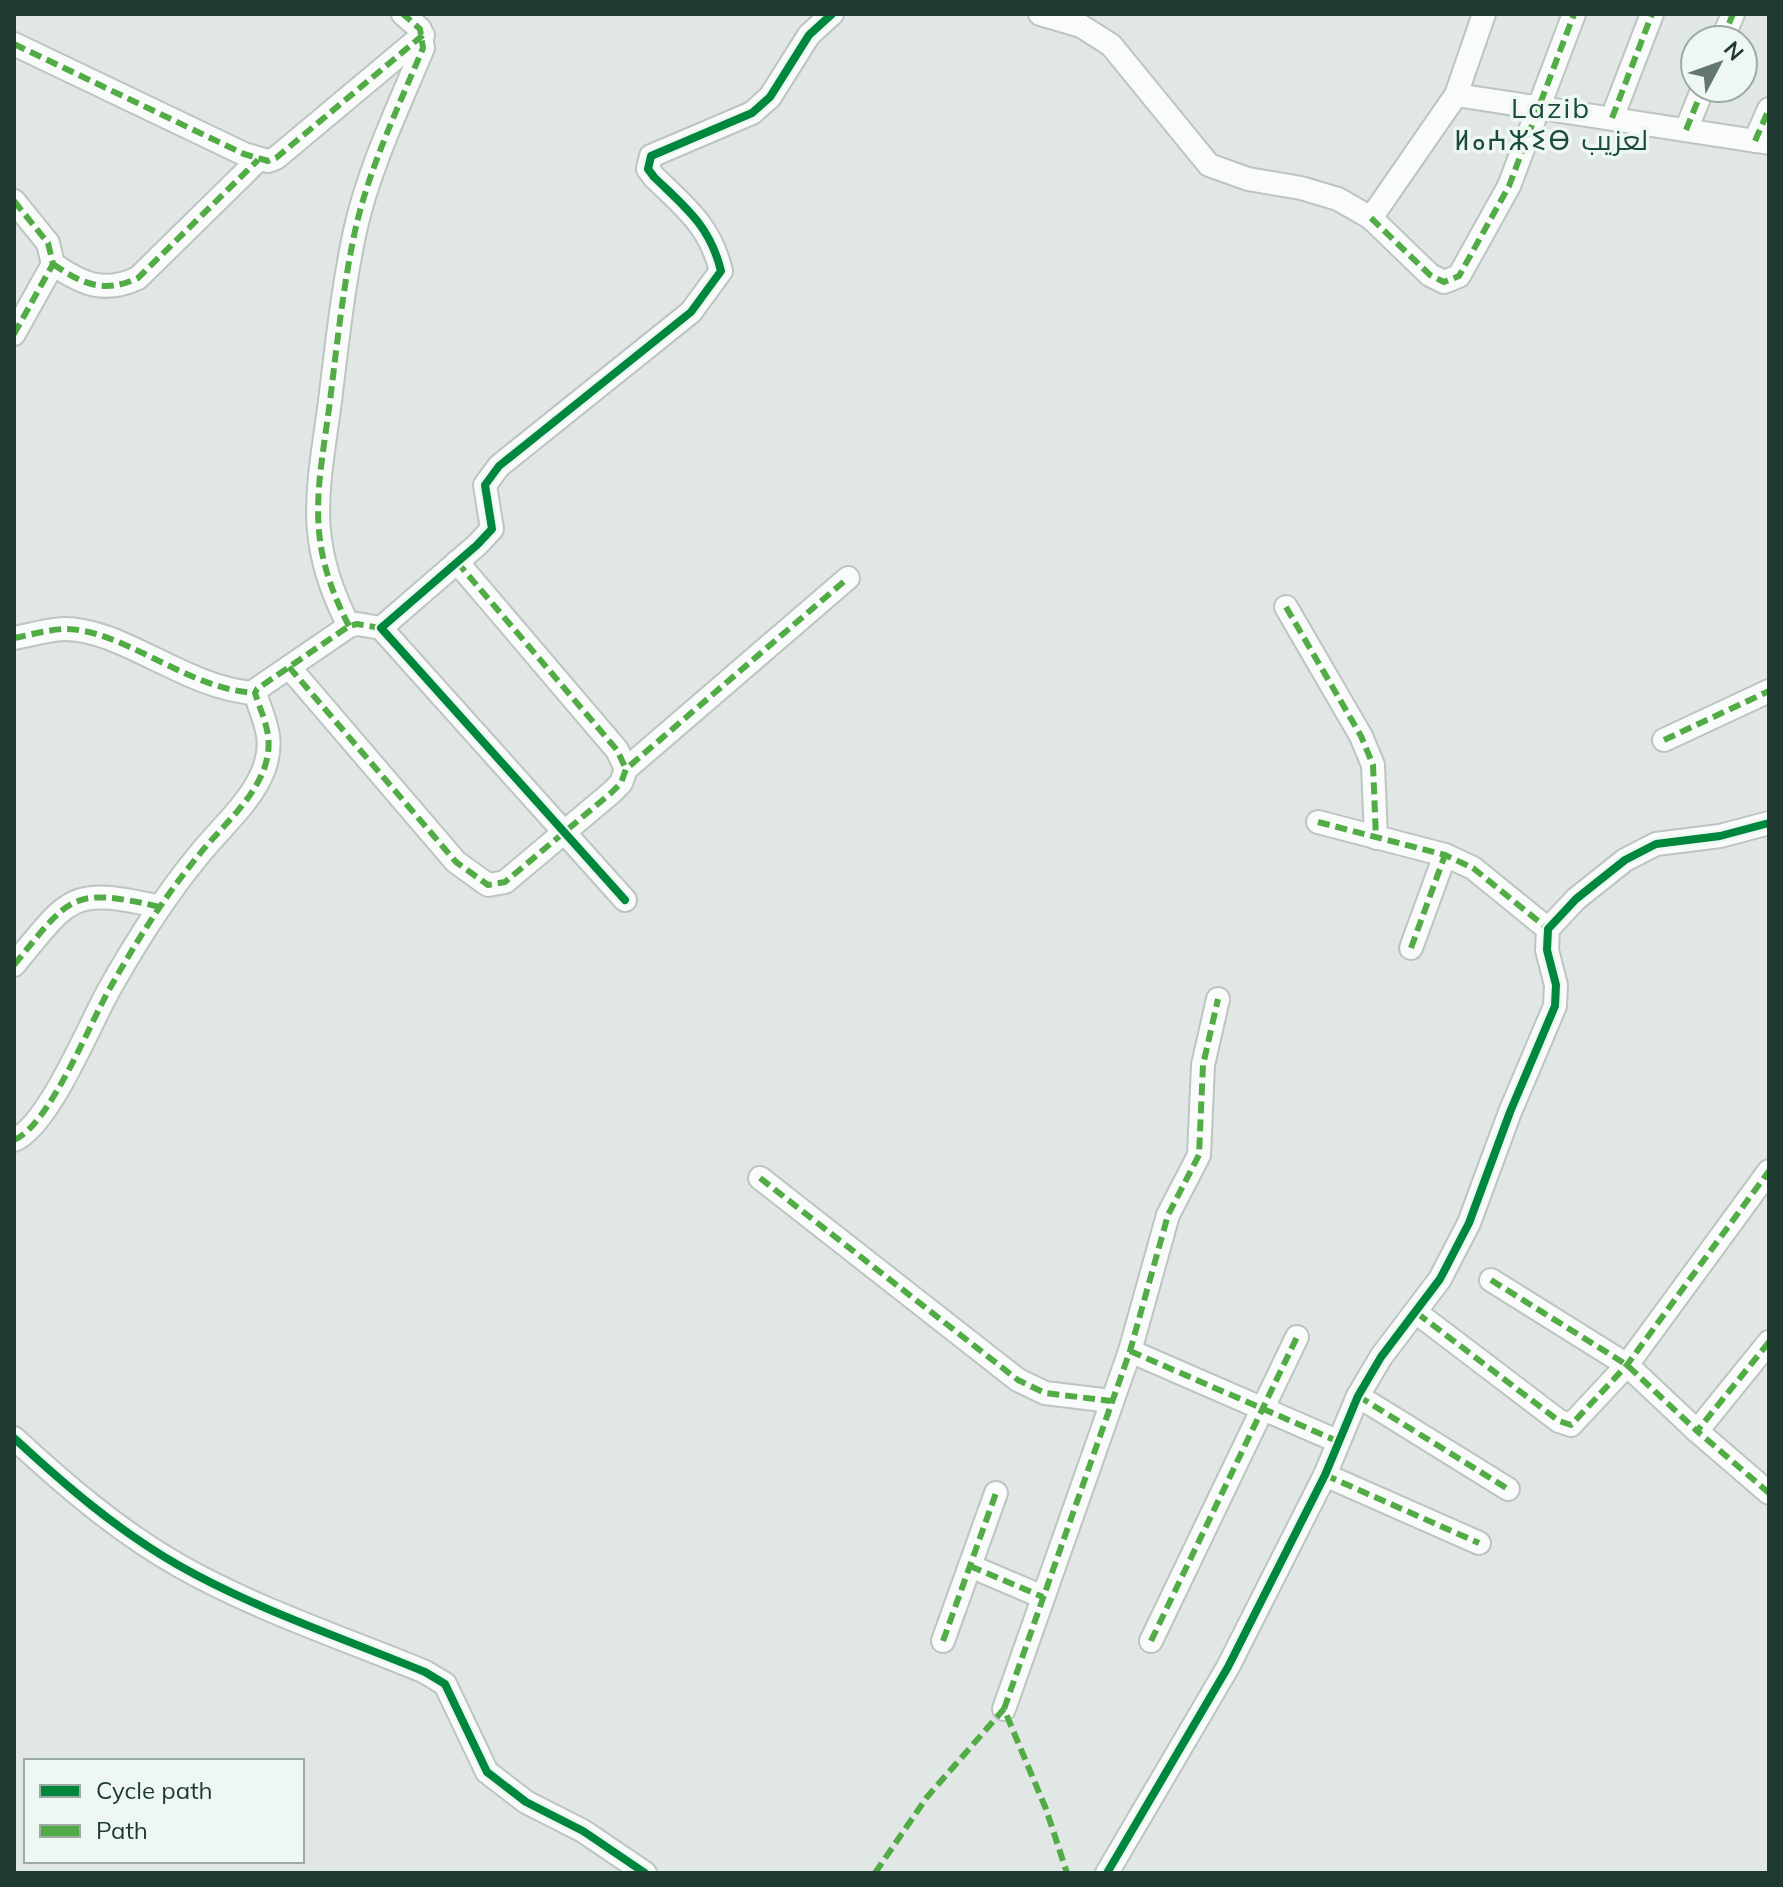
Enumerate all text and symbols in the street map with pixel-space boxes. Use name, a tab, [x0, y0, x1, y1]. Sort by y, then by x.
north arrow	[1679, 24, 1759, 104]
text: N	[1718, 35, 1750, 66]
district label: Lazib ⵍⴰⵄⵣⵉⴱ لعزيب	[1454, 90, 1648, 157]
legend	[24, 1759, 304, 1863]
text: Cycle path	[96, 1775, 213, 1805]
text: Path	[96, 1815, 148, 1845]

